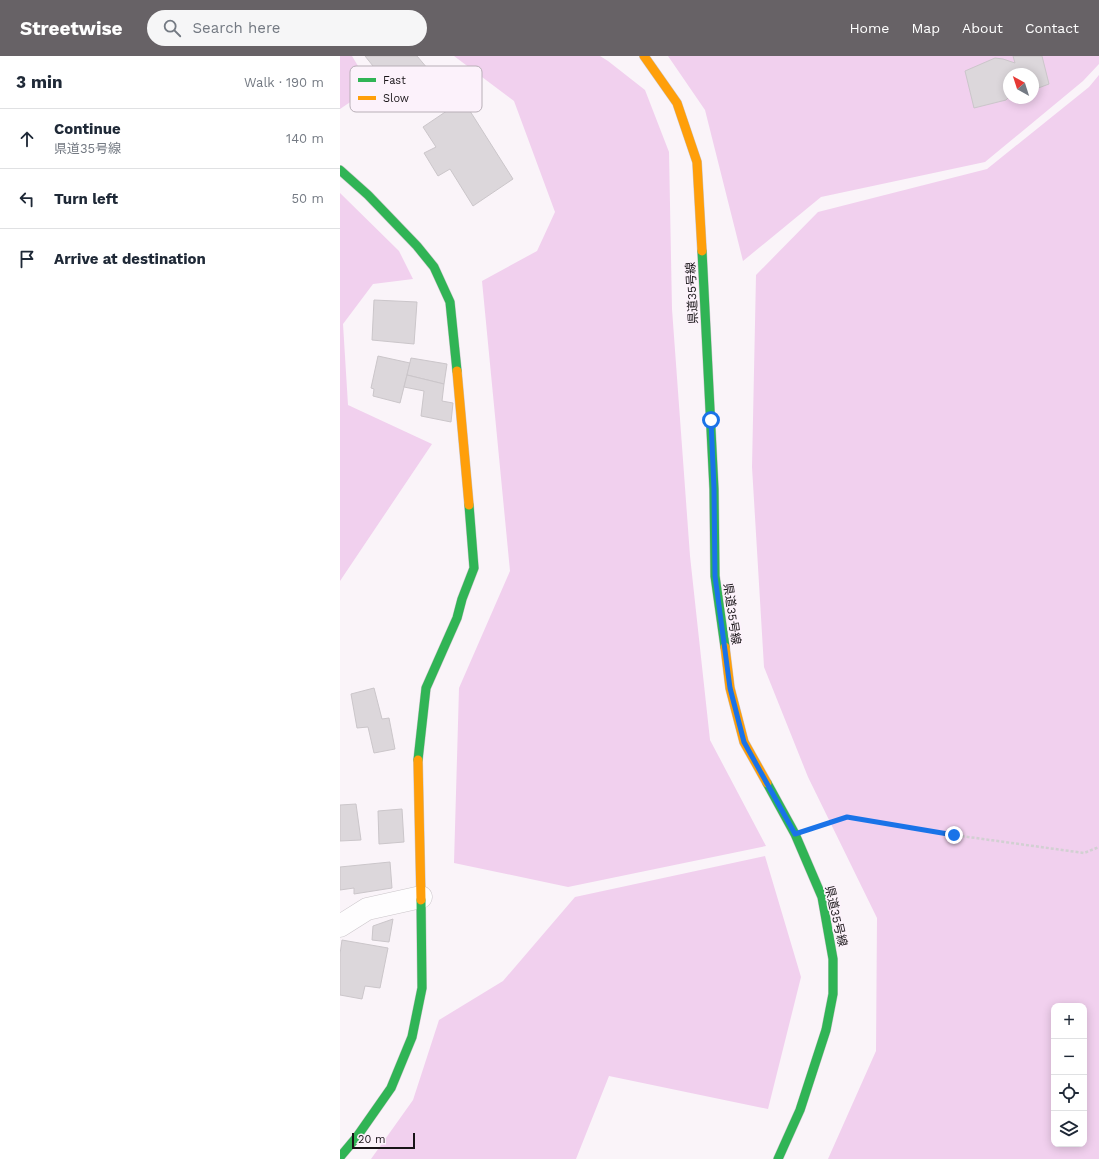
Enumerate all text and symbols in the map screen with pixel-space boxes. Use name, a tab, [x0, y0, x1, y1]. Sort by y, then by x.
search box	[147, 10, 427, 46]
text: Streetwise	[20, 17, 123, 40]
icon: search	[161, 17, 183, 39]
text: Search here	[193, 19, 280, 37]
text: Home	[849, 20, 889, 36]
text: Map	[911, 20, 940, 36]
text: About	[962, 20, 1003, 36]
text: Contact	[1025, 20, 1079, 36]
legend	[350, 66, 482, 112]
north arrow	[1003, 68, 1039, 104]
text: 3 min	[16, 72, 62, 92]
text: Fast	[383, 74, 406, 87]
text: Walk · 190 m	[244, 75, 324, 90]
text: Slow	[383, 92, 409, 105]
text: Continue	[54, 120, 121, 138]
icon: ahead	[16, 128, 38, 150]
text: 140 m	[286, 131, 324, 146]
text: 県道35号線	[54, 141, 121, 156]
icon: left	[16, 188, 38, 210]
text: Turn left	[54, 190, 118, 208]
text: 50 m	[292, 191, 324, 206]
icon: arrive	[16, 248, 38, 270]
text: Arrive at destination	[54, 250, 206, 268]
street label: 県道35号線	[683, 262, 701, 324]
route start	[702, 411, 720, 429]
street label: 県道35号線	[721, 582, 743, 646]
route end	[945, 826, 963, 844]
street label: 県道35号線	[822, 884, 850, 948]
map controls	[1051, 1003, 1087, 1147]
button: +	[1051, 1003, 1087, 1039]
button: −	[1051, 1039, 1087, 1075]
button: locate	[1051, 1075, 1087, 1111]
button: layers	[1051, 1111, 1087, 1147]
scale bar	[352, 1131, 415, 1150]
text: 20 m	[358, 1133, 386, 1146]

